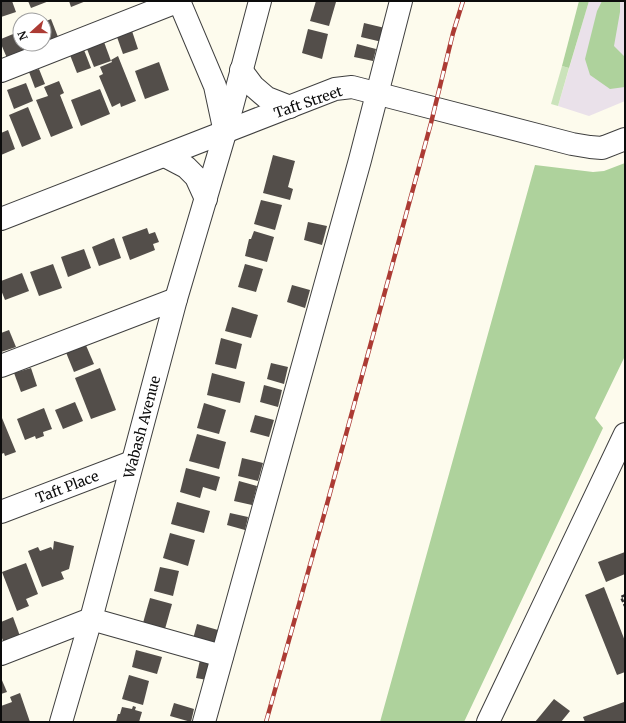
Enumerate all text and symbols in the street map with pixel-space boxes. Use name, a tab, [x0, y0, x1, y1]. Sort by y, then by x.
north arrow	[12, 12, 52, 52]
text: N	[14, 29, 31, 42]
street label: Taft Street	[271, 82, 345, 122]
street label: Wabash Avenue	[119, 374, 164, 481]
street label: Taft Place	[33, 467, 101, 507]

